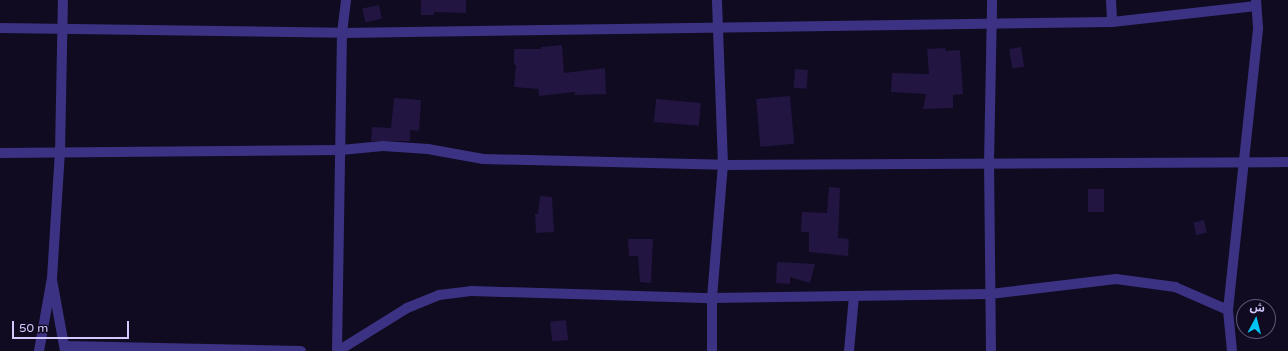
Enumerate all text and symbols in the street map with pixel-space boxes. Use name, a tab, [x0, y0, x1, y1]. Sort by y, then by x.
north arrow	[1236, 299, 1276, 339]
text: ش	[1249, 300, 1266, 315]
scale bar	[14, 313, 131, 339]
text: 50 m	[19, 321, 48, 335]

